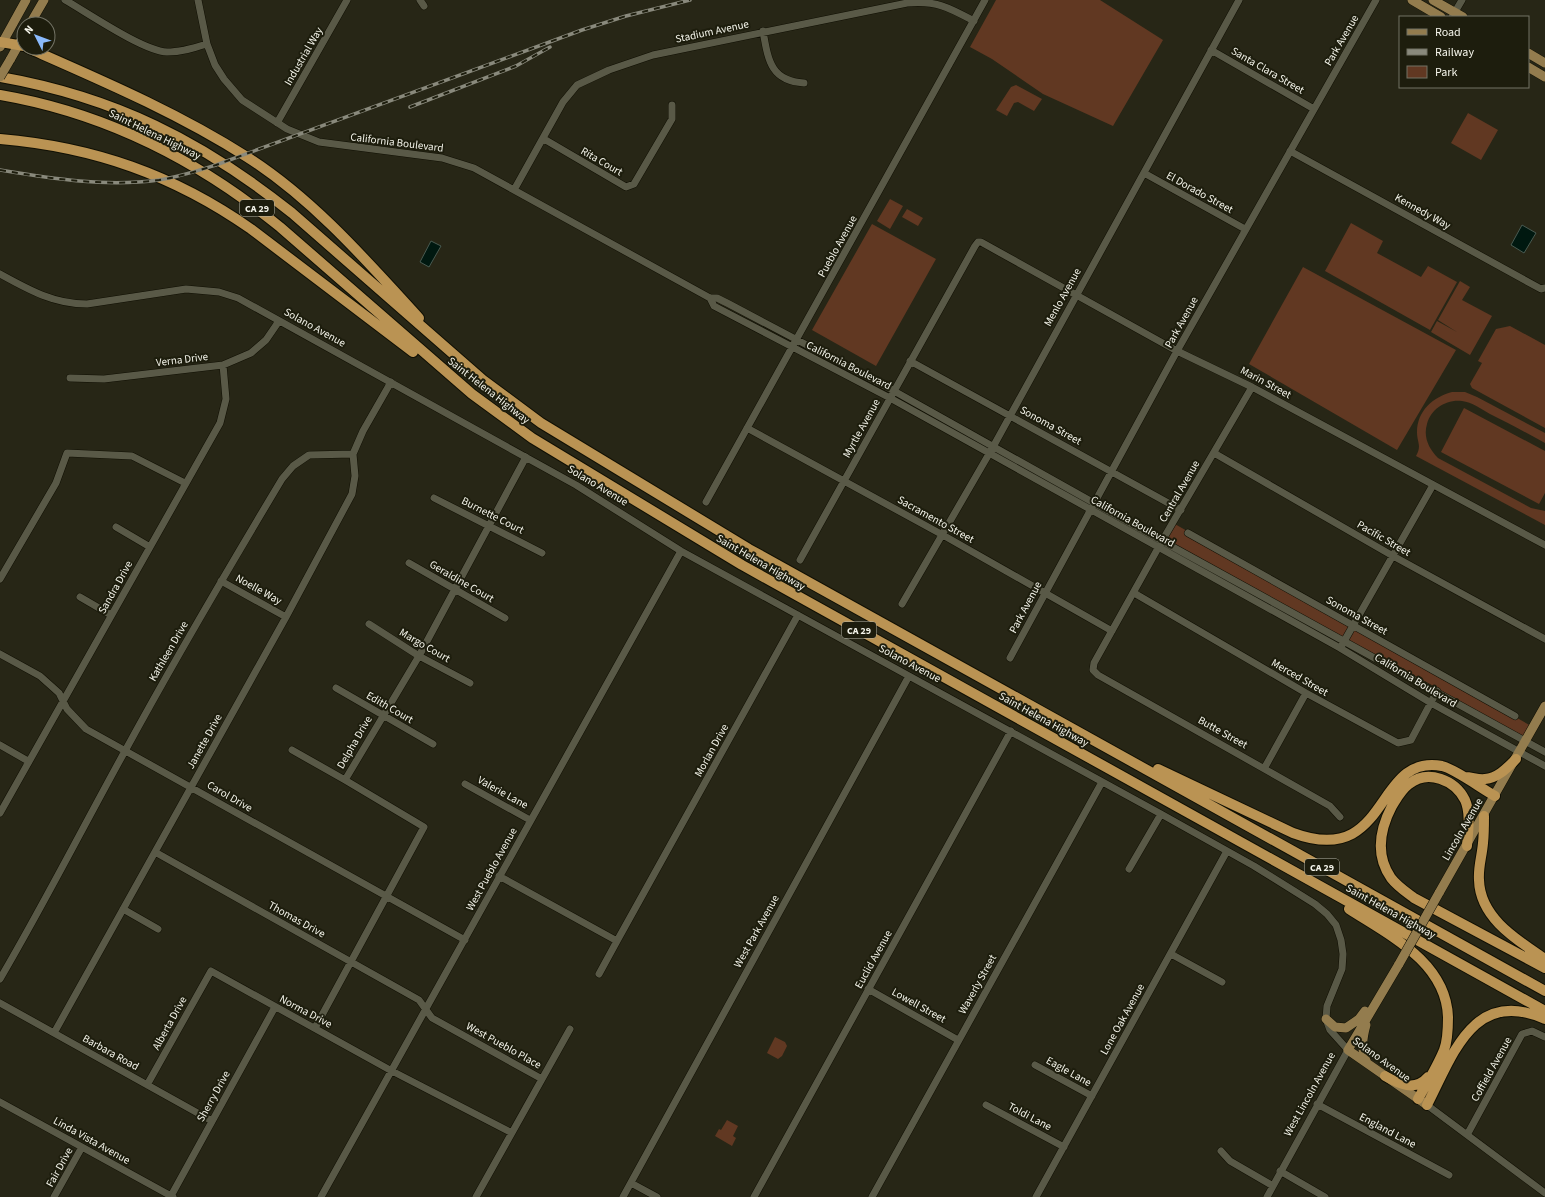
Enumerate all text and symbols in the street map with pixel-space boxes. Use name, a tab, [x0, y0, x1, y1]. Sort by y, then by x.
street label: Park Avenue	[1321, 11, 1362, 69]
north arrow	[16, 16, 56, 56]
street label: Stadium Avenue	[674, 16, 751, 47]
legend	[1399, 16, 1529, 88]
text: N	[21, 22, 37, 37]
street label: Industrial Way	[281, 24, 326, 88]
text: Road	[1435, 24, 1461, 41]
street label: Santa Clara Street	[1228, 43, 1307, 98]
text: Railway	[1435, 44, 1474, 61]
text: Park	[1435, 64, 1457, 81]
street label: Saint Helena Highway	[106, 106, 203, 163]
street label: California Boulevard	[350, 129, 444, 156]
street label: Rita Court	[578, 143, 626, 180]
street label: El Dorado Street	[1164, 168, 1236, 217]
street label: Kennedy Way	[1392, 190, 1453, 233]
road number: CA 29	[240, 200, 274, 216]
street label: Pueblo Avenue	[814, 212, 861, 280]
street label: Menlo Avenue	[1040, 265, 1085, 329]
street label: Park Avenue	[1161, 293, 1202, 351]
street label: Solano Avenue	[281, 304, 349, 351]
street label: California Boulevard	[804, 337, 894, 393]
street label: Verna Drive	[155, 349, 210, 370]
street label: Saint Helena Highway	[444, 354, 533, 427]
street label: Marin Street	[1238, 363, 1294, 402]
street label: Myrtle Avenue	[839, 396, 884, 460]
street label: Sonoma Street	[1017, 402, 1084, 449]
street label: Central Avenue	[1156, 457, 1204, 525]
street label: Solano Avenue	[565, 461, 631, 510]
street label: Sacramento Street	[895, 492, 977, 547]
street label: California Boulevard	[1088, 492, 1177, 551]
street label: Burnette Court	[459, 493, 527, 538]
street label: Pacific Street	[1354, 517, 1414, 560]
street label: Saint Helena Highway	[713, 531, 808, 594]
street label: Sandra Drive	[95, 557, 136, 617]
street label: Geraldine Court	[427, 557, 497, 606]
street label: Noelle Way	[233, 571, 285, 608]
street label: Park Avenue	[1006, 578, 1046, 636]
street label: Sonoma Street	[1323, 592, 1390, 639]
street label: Kathleen Drive	[145, 618, 192, 684]
road number: CA 29	[842, 622, 876, 638]
street label: Margo Court	[397, 625, 453, 666]
street label: Solano Avenue	[876, 641, 944, 686]
street label: California Boulevard	[1372, 650, 1460, 711]
street label: Merced Street	[1269, 655, 1331, 700]
street label: Edith Court	[363, 688, 416, 727]
street label: Saint Helena Highway	[996, 688, 1091, 750]
street label: Janette Drive	[183, 711, 226, 771]
street label: Delpha Drive	[333, 713, 376, 771]
street label: Butte Street	[1195, 713, 1251, 752]
street label: Morlan Drive	[691, 721, 732, 779]
street label: Valerie Lane	[475, 772, 531, 813]
street label: Carol Drive	[204, 777, 256, 816]
street label: Lincoln Avenue	[1439, 795, 1487, 863]
street label: West Pueblo Avenue	[462, 824, 521, 914]
road number: CA 29	[1305, 859, 1339, 875]
street label: Saint Helena Highway	[1343, 880, 1438, 942]
street label: West Park Avenue	[730, 892, 783, 970]
street label: Thomas Drive	[266, 898, 328, 942]
street label: Euclid Avenue	[851, 927, 896, 991]
street label: Waverly Street	[955, 951, 1000, 1017]
street label: Lone Oak Avenue	[1097, 980, 1148, 1058]
street label: Lowell Street	[889, 984, 949, 1027]
street label: Norma Drive	[277, 991, 335, 1032]
street label: Alberta Drive	[149, 993, 191, 1053]
street label: West Pueblo Place	[463, 1019, 545, 1073]
street label: Barbara Road	[80, 1031, 142, 1074]
street label: Solano Avenue	[1350, 1033, 1414, 1086]
street label: Coffield Avenue	[1467, 1034, 1516, 1104]
street label: West Lincoln Avenue	[1280, 1049, 1339, 1139]
street label: Eagle Lane	[1043, 1053, 1095, 1090]
street label: Sherry Drive	[193, 1067, 234, 1125]
street label: Toldi Lane	[1005, 1099, 1055, 1134]
street label: England Lane	[1357, 1109, 1419, 1152]
street label: Linda Vista Avenue	[51, 1113, 133, 1168]
street label: Fair Drive	[42, 1144, 77, 1190]

